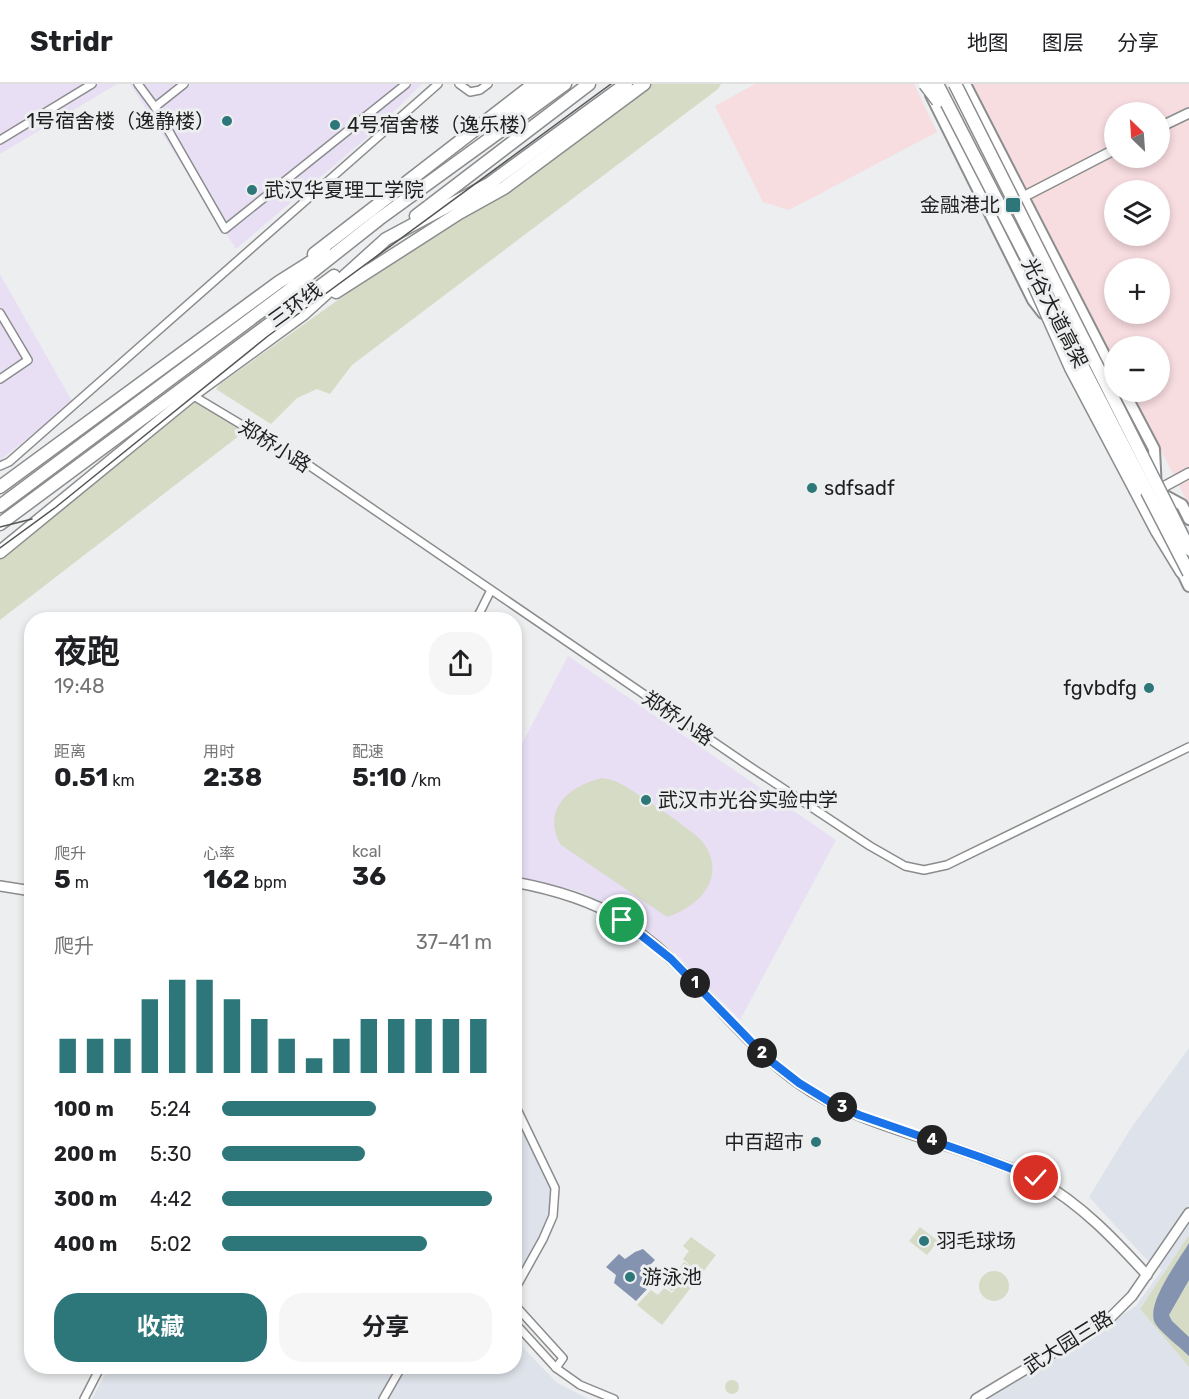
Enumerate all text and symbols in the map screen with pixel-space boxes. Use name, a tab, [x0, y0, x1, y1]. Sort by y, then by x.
text: Stridr	[30, 25, 113, 58]
text: 地图	[967, 30, 1009, 55]
text: 图层	[1042, 30, 1084, 55]
text: 分享	[1117, 30, 1159, 55]
north arrow	[1104, 102, 1170, 168]
map controls	[1104, 102, 1170, 402]
place label: 1号宿舍楼（逸静楼）	[26, 109, 215, 133]
place label: 4号宿舍楼（逸乐楼）	[347, 113, 539, 137]
marker: 1号宿舍楼（逸静楼）	[220, 114, 234, 128]
marker: 4号宿舍楼（逸乐楼）	[328, 118, 342, 132]
place label: 武汉华夏理工学院	[264, 178, 424, 202]
button: layers	[1104, 180, 1170, 246]
marker: 武汉华夏理工学院	[245, 183, 259, 197]
place label: 金融港北	[920, 193, 1000, 217]
marker: 金融港北	[1004, 196, 1022, 214]
street label: 光谷大道高架	[1017, 254, 1093, 372]
button: +	[1104, 258, 1170, 324]
street label: 三环线	[264, 278, 326, 332]
button: −	[1104, 336, 1170, 402]
street label: 郑桥小路	[235, 415, 315, 477]
place label: sdfsadf	[824, 476, 895, 500]
marker: sdfsadf	[805, 481, 819, 495]
text: 夜跑	[54, 632, 120, 671]
button: share	[429, 632, 492, 695]
text: 19:48	[54, 674, 105, 698]
place label: fgvbdfg	[1063, 676, 1137, 700]
marker: fgvbdfg	[1142, 681, 1156, 695]
street label: 郑桥小路	[638, 686, 718, 750]
text: 距离	[54, 742, 86, 761]
text: 用时	[203, 742, 235, 761]
text: 配速	[352, 742, 384, 761]
text: 0.51	[54, 762, 108, 793]
text: 2:38	[203, 762, 262, 793]
text: 5:10	[352, 762, 407, 793]
text: km	[108, 771, 135, 790]
text: /km	[407, 771, 441, 790]
place label: 武汉市光谷实验中学	[658, 788, 838, 812]
marker: 武汉市光谷实验中学	[639, 793, 653, 807]
text: kcal	[352, 842, 381, 861]
text: 爬升	[54, 844, 86, 863]
text: 心率	[203, 844, 235, 863]
text: 36	[352, 861, 386, 892]
text: 5	[54, 864, 71, 895]
text: 162	[203, 864, 250, 895]
text: m	[71, 873, 89, 892]
text: bpm	[250, 873, 287, 892]
pin	[596, 894, 647, 945]
icon: arrive	[605, 903, 638, 936]
text: 37–41 m	[416, 930, 492, 954]
text: 爬升	[54, 934, 94, 958]
pin: 1	[680, 968, 710, 998]
text: 1	[691, 973, 699, 992]
pin: 2	[747, 1038, 777, 1068]
text: 2	[757, 1043, 767, 1062]
pin: 3	[827, 1092, 857, 1122]
text: 100 m	[54, 1097, 114, 1121]
text: 5:24	[150, 1097, 191, 1121]
text: 3	[837, 1097, 847, 1116]
pin: 4	[917, 1125, 947, 1155]
place label: 中百超市	[724, 1130, 804, 1154]
text: 4	[927, 1130, 937, 1149]
marker: 中百超市	[809, 1135, 823, 1149]
text: 200 m	[54, 1142, 117, 1166]
text: 5:30	[150, 1142, 192, 1166]
pin	[1010, 1152, 1061, 1203]
icon: check	[1019, 1161, 1052, 1194]
text: 300 m	[54, 1187, 117, 1211]
text: 4:42	[150, 1187, 192, 1211]
place label: 羽毛球场	[936, 1229, 1016, 1253]
text: 400 m	[54, 1232, 117, 1256]
text: 5:02	[150, 1232, 191, 1256]
marker: 羽毛球场	[917, 1234, 931, 1248]
place label: 游泳池	[642, 1265, 702, 1289]
marker: 游泳池	[623, 1270, 637, 1284]
button: 收藏	[54, 1293, 267, 1362]
button: 分享	[279, 1293, 492, 1362]
street label: 武大园三路	[1019, 1305, 1117, 1379]

